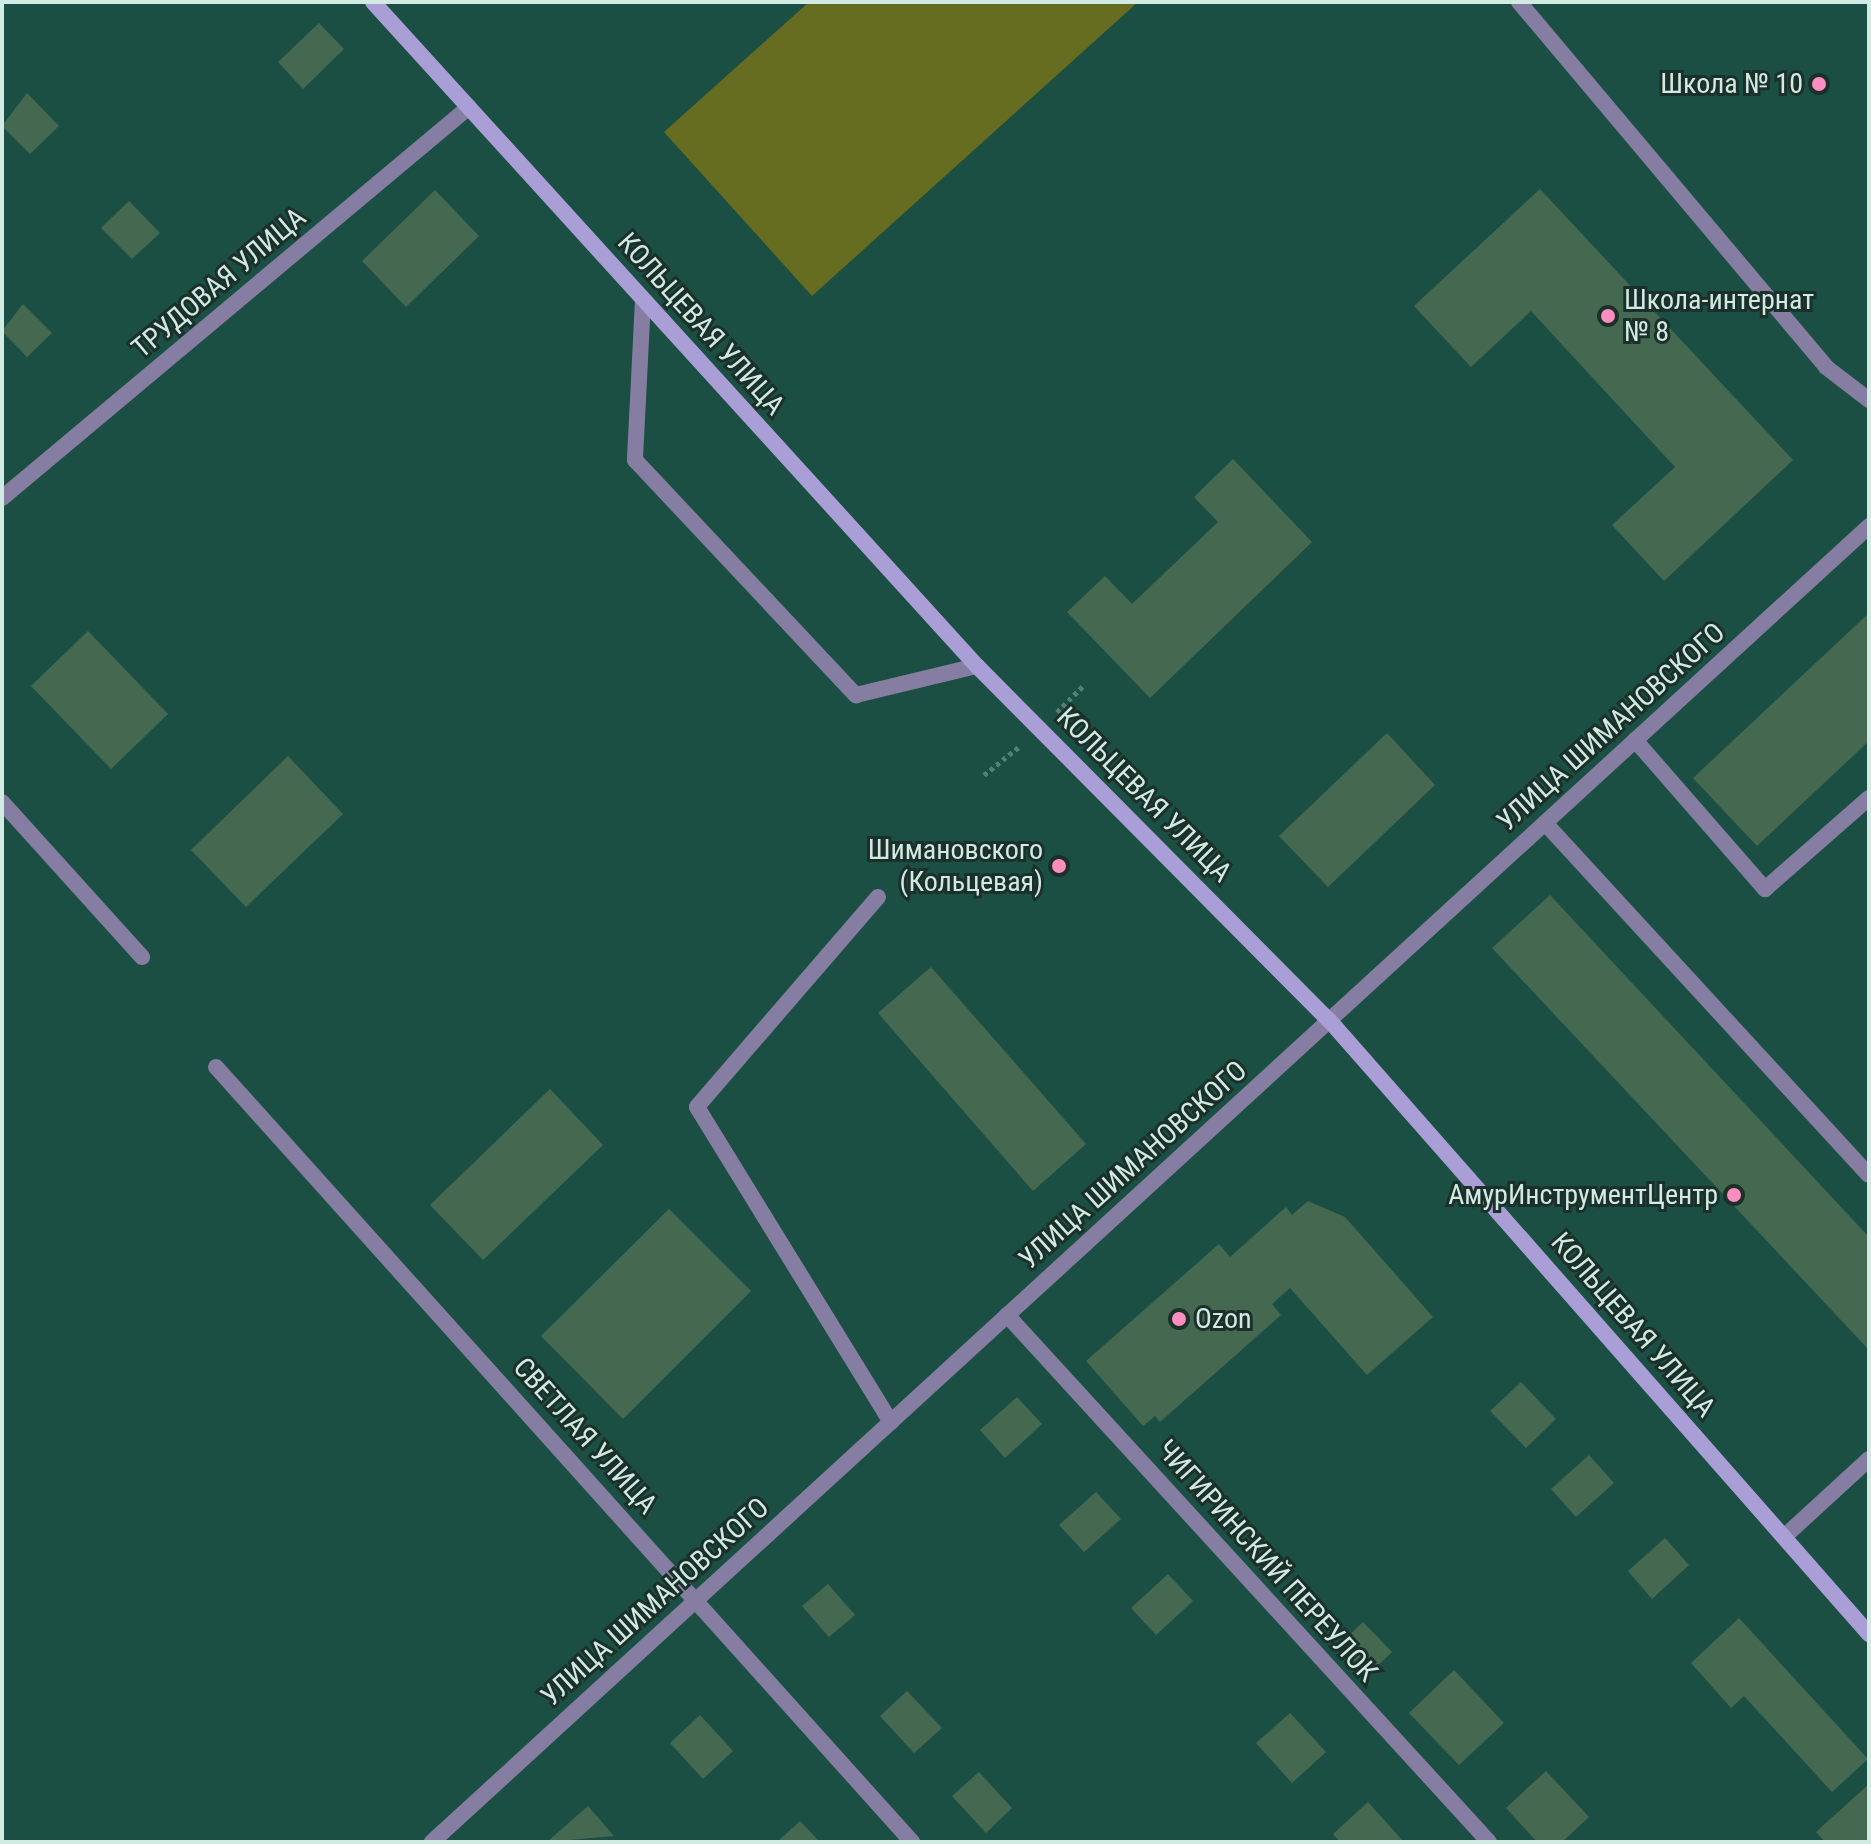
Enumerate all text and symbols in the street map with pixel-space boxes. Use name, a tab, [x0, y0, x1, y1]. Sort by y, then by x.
place label: Школа № 10	[1660, 67, 1803, 101]
marker: Школа № 10	[1810, 75, 1828, 93]
street label: ТРУДОВАЯ УЛИЦА	[125, 201, 313, 365]
street label: КОЛЬЦЕВАЯ УЛИЦА	[610, 226, 792, 422]
place label: Школа-интернат № 8	[1624, 283, 1814, 349]
marker: Школа-интернат № 8	[1599, 307, 1617, 325]
street label: УЛИЦА ШИМАНОВСКОГО	[1490, 616, 1732, 838]
street label: КОЛЬЦЕВАЯ УЛИЦА	[1050, 701, 1238, 889]
place label: Шимановского (Кольцевая)	[868, 833, 1043, 899]
marker: Шимановского (Кольцевая)	[1050, 857, 1068, 875]
street label: УЛИЦА ШИМАНОВСКОГО	[1012, 1054, 1254, 1276]
place label: АмурИнструментЦентр	[1448, 1178, 1718, 1212]
marker: АмурИнструментЦентр	[1725, 1186, 1743, 1204]
street label: КОЛЬЦЕВАЯ УЛИЦА	[1544, 1226, 1722, 1424]
place label: Ozon	[1195, 1302, 1252, 1336]
marker: Ozon	[1170, 1310, 1188, 1328]
street label: СВЕТЛАЯ УЛИЦА	[506, 1351, 664, 1521]
street label: ЧИГИРИНСКИЙ ПЕРЕУЛОК	[1150, 1433, 1384, 1689]
street label: УЛИЦА ШИМАНОВСКОГО	[534, 1491, 776, 1713]

